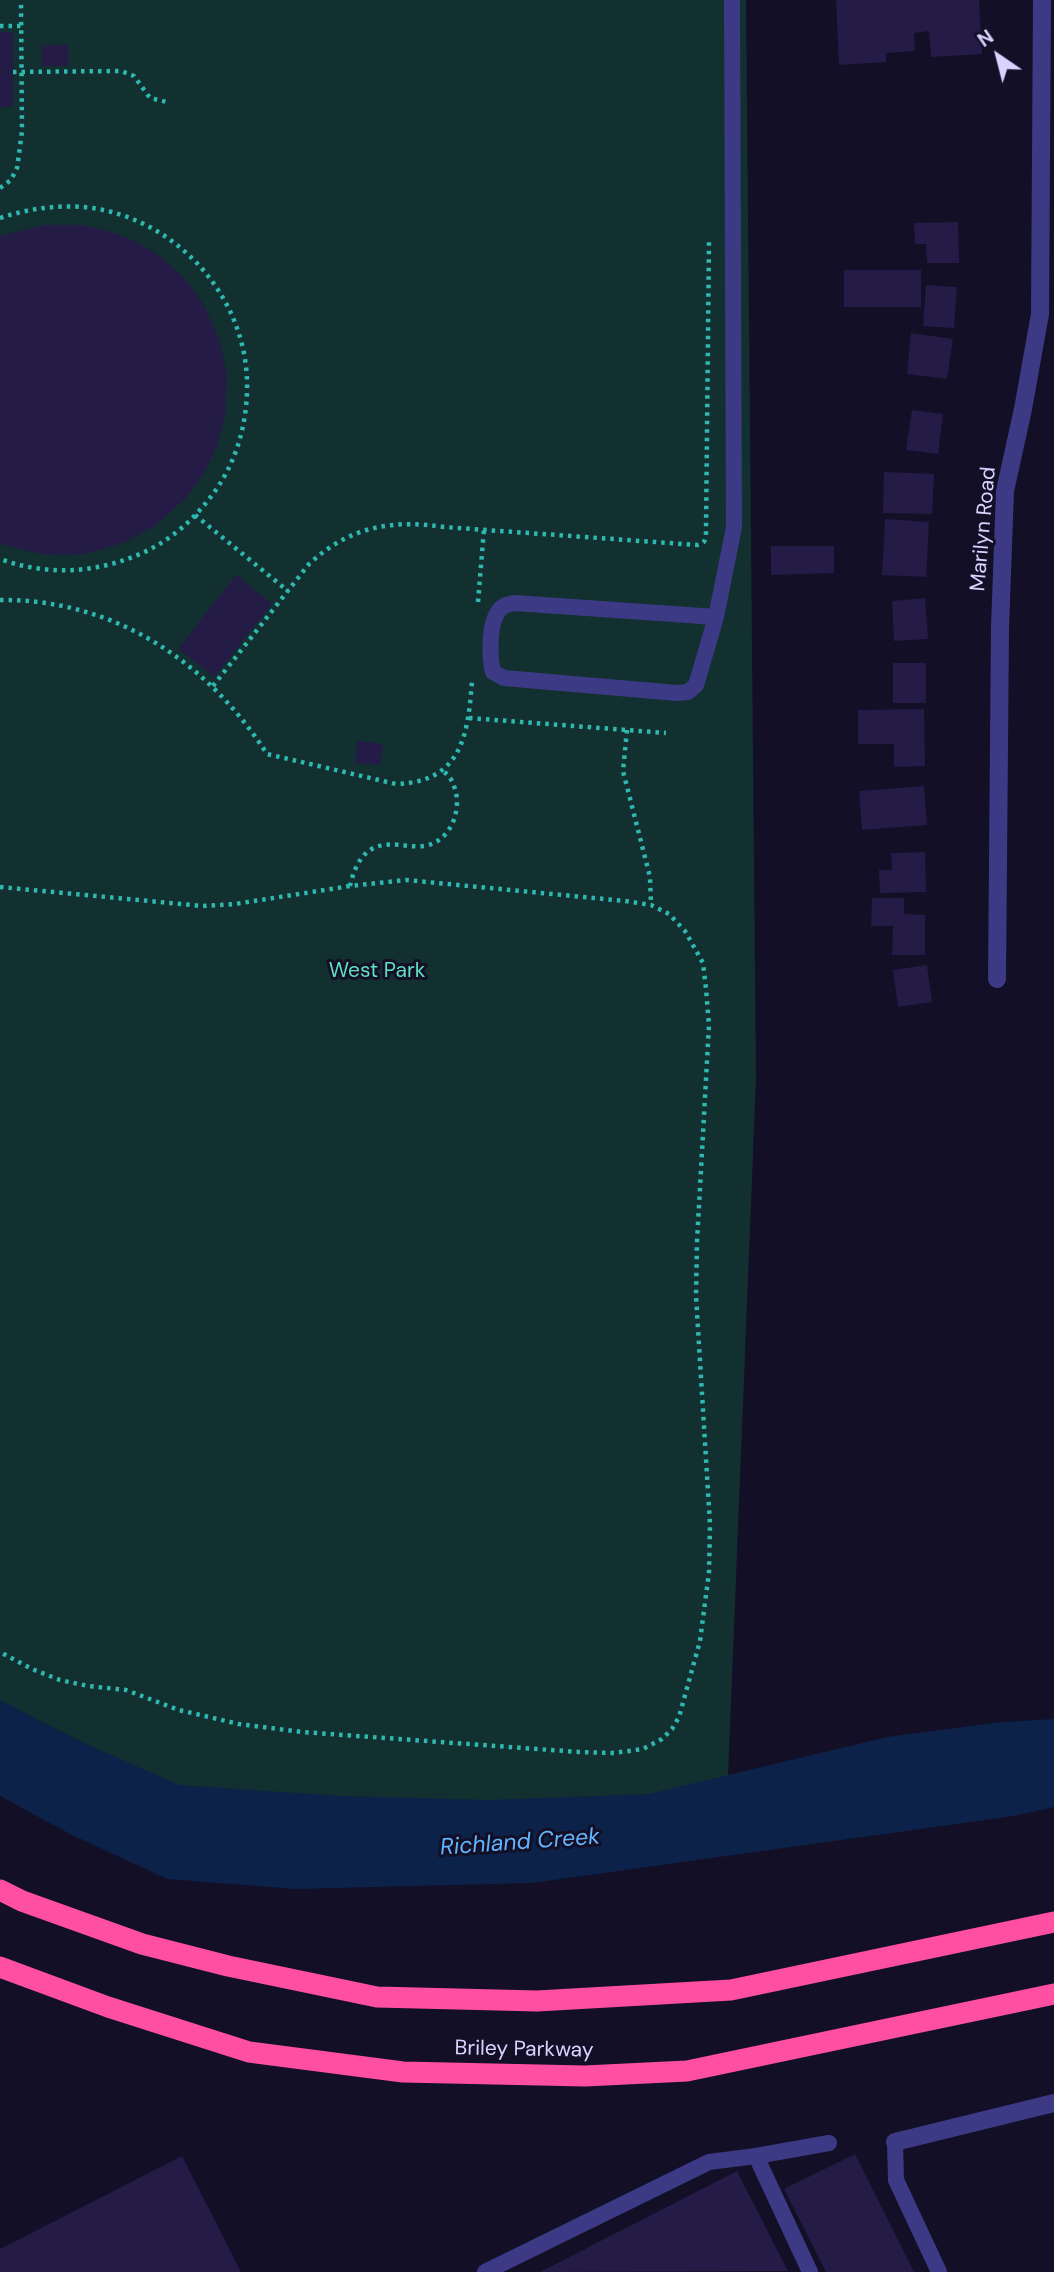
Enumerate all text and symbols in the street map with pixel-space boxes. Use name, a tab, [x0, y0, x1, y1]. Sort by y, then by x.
north arrow	[963, 21, 1033, 91]
text: N	[973, 24, 999, 53]
street label: Marilyn Road	[966, 466, 1002, 592]
park label: West Park	[329, 958, 425, 984]
water label: Richland Creek	[439, 1824, 601, 1862]
street label: Briley Parkway	[454, 2036, 594, 2064]

